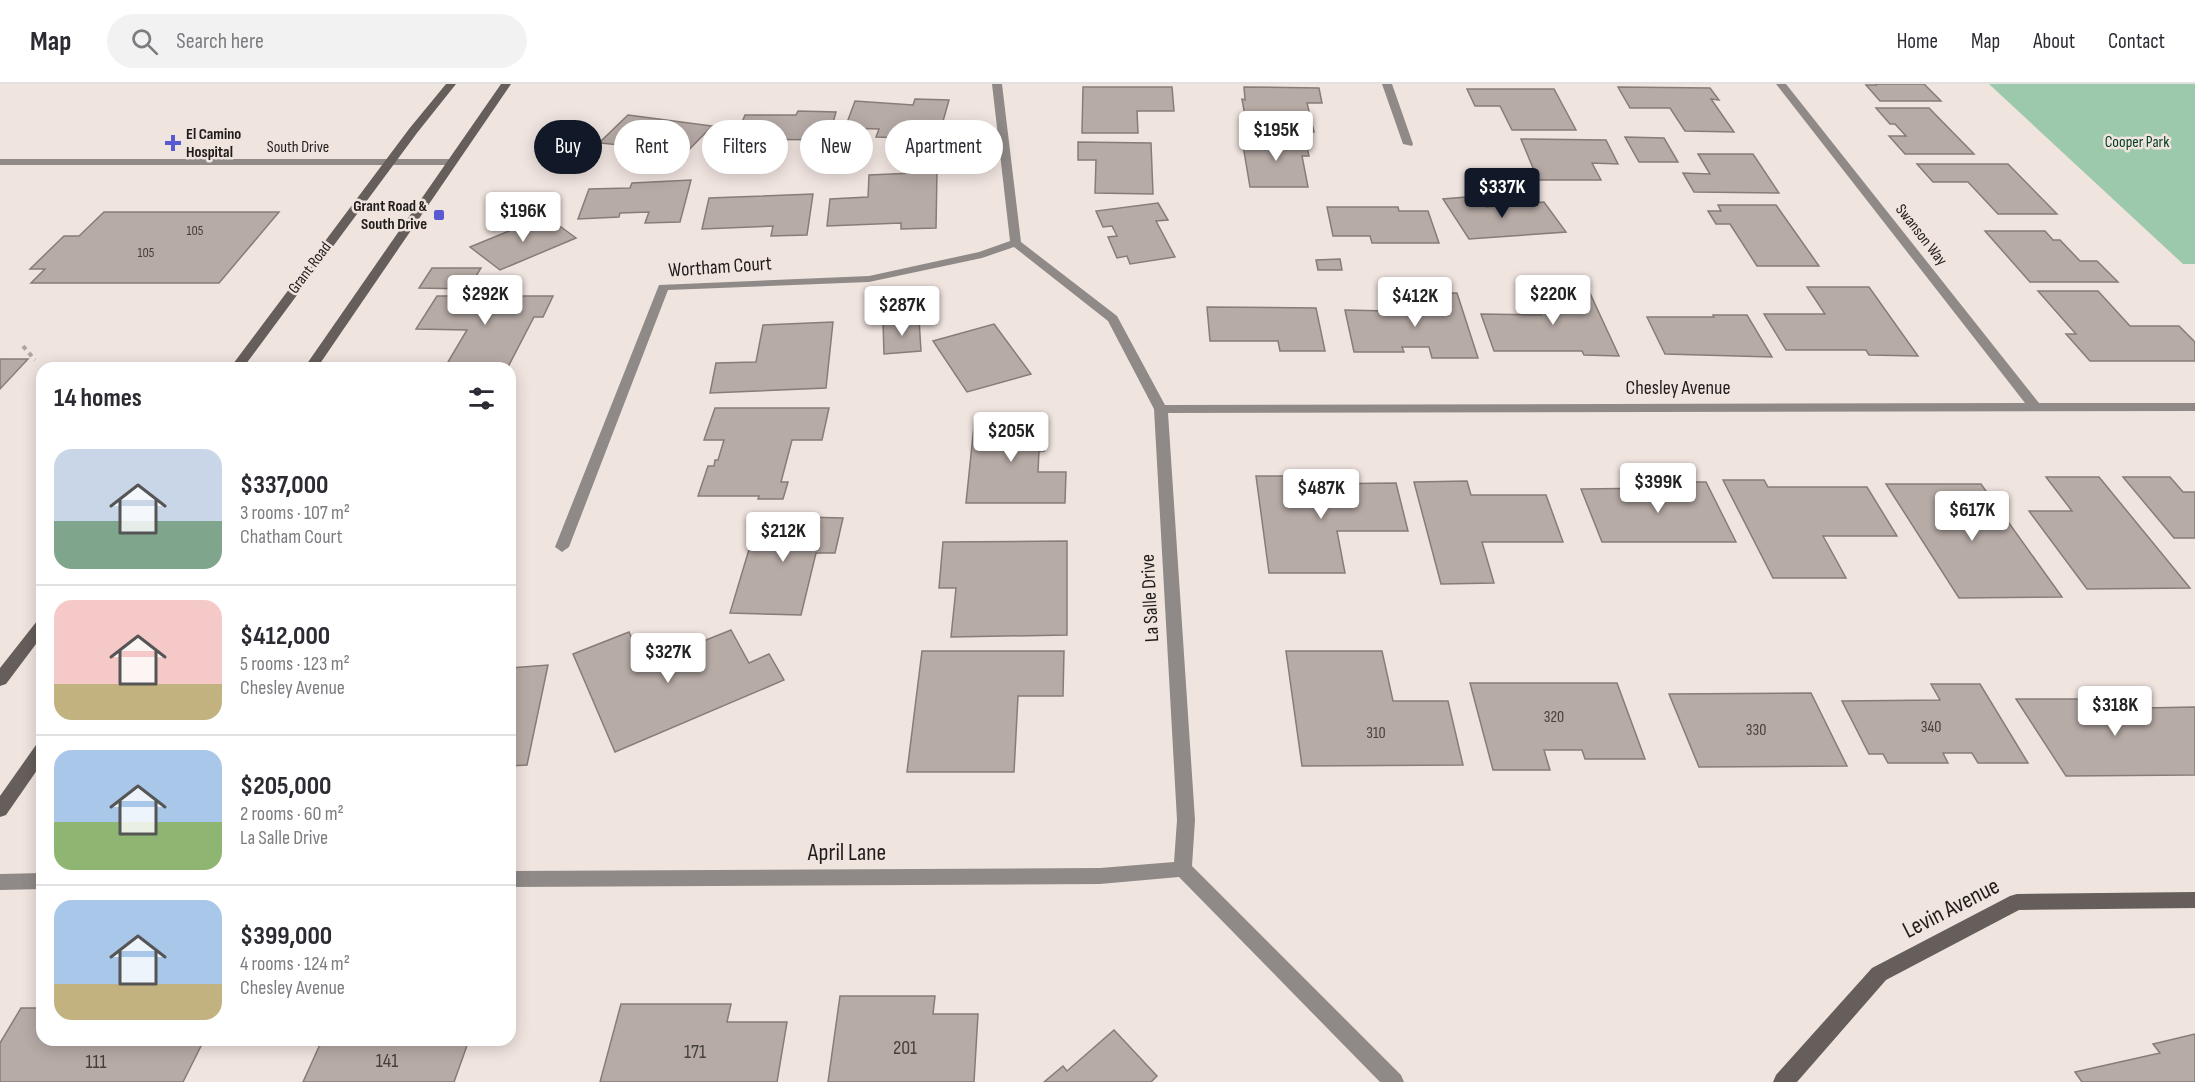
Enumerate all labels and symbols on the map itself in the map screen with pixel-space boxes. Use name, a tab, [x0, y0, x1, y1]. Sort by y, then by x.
pin: $195K	[1234, 111, 1318, 162]
place label: El Camino Hospital	[186, 125, 241, 162]
park label: Cooper Park	[2105, 133, 2169, 152]
marker: El Camino Hospital	[164, 134, 182, 152]
street label: South Drive	[267, 138, 329, 157]
pin: $337K	[1460, 168, 1544, 219]
pin: $196K	[481, 192, 565, 243]
place label: Grant Road & South Drive	[353, 197, 427, 234]
street label: Swanson Way	[1891, 201, 1951, 269]
marker: Grant Road & South Drive	[432, 208, 446, 222]
house number: 105	[187, 222, 204, 239]
street label: Grant Road	[284, 238, 336, 298]
house number: 105	[138, 244, 155, 261]
street label: Wortham Court	[667, 251, 773, 283]
pin: $292K	[443, 275, 527, 326]
pin: $220K	[1511, 275, 1595, 326]
pin: $412K	[1373, 277, 1457, 328]
pin: $287K	[860, 286, 944, 337]
street label: Chesley Avenue	[1626, 376, 1730, 400]
pin: $205K	[969, 412, 1053, 463]
pin: $399K	[1616, 463, 1700, 514]
pin: $487K	[1279, 469, 1363, 520]
pin: $617K	[1930, 491, 2014, 542]
pin: $212K	[741, 512, 825, 563]
street label: La Salle Drive	[1136, 553, 1164, 643]
pin: $327K	[626, 633, 710, 684]
pin: $318K	[2073, 686, 2157, 737]
house number: 320	[1544, 708, 1564, 727]
house number: 340	[1921, 718, 1941, 737]
house number: 330	[1746, 721, 1766, 740]
house number: 310	[1366, 724, 1386, 743]
street label: April Lane	[807, 838, 886, 867]
street label: Levin Avenue	[1898, 871, 2004, 945]
house number: 201	[893, 1036, 917, 1060]
house number: 171	[684, 1040, 706, 1064]
house number: 141	[376, 1049, 398, 1073]
house number: 111	[86, 1050, 107, 1074]

